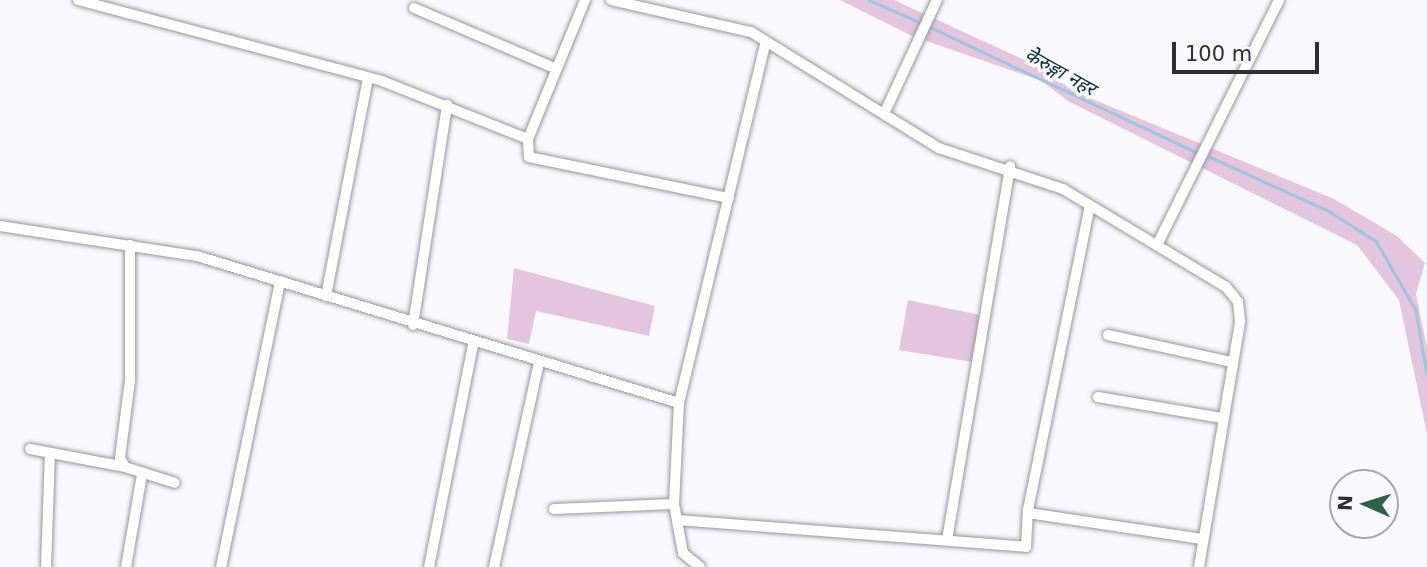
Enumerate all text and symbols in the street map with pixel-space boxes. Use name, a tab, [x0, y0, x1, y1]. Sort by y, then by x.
scale bar	[1175, 28, 1322, 72]
text: 100 m	[1185, 42, 1252, 66]
water label: केेरुङ्गा नहर	[1021, 43, 1099, 101]
north arrow	[1329, 469, 1399, 539]
text: N	[1334, 494, 1356, 512]

